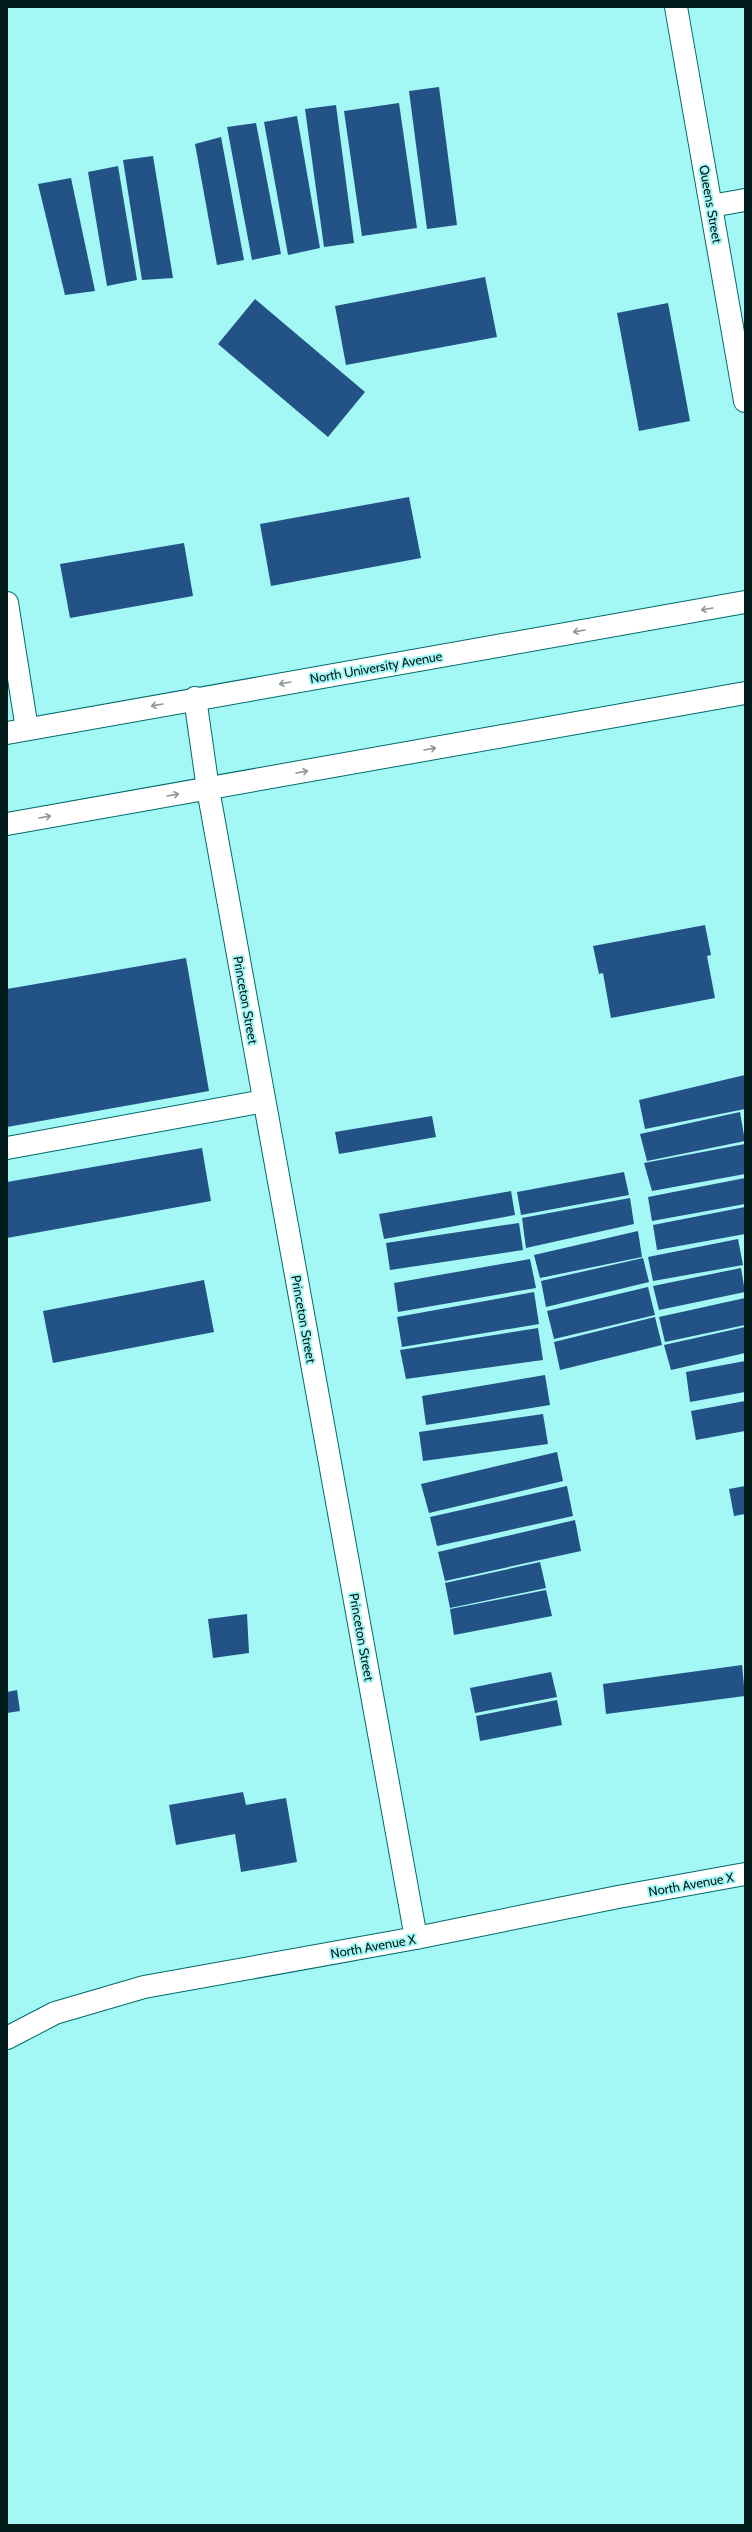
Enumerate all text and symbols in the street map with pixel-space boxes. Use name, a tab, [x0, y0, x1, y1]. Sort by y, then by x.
street label: Queens Street	[696, 164, 726, 245]
one-way arrow	[700, 605, 713, 613]
one-way arrow	[572, 627, 585, 635]
street label: North University Avenue	[309, 647, 444, 687]
one-way arrow	[279, 679, 292, 687]
one-way arrow	[151, 702, 164, 710]
one-way arrow	[423, 745, 436, 753]
one-way arrow	[295, 768, 308, 776]
one-way arrow	[167, 790, 180, 798]
one-way arrow	[39, 813, 52, 821]
street label: Princeton Street	[230, 955, 262, 1046]
street label: Princeton Street	[288, 1274, 320, 1365]
street label: Princeton Street	[346, 1592, 378, 1683]
street label: North Avenue X	[647, 1869, 735, 1899]
street label: North Avenue X	[329, 1931, 417, 1961]

